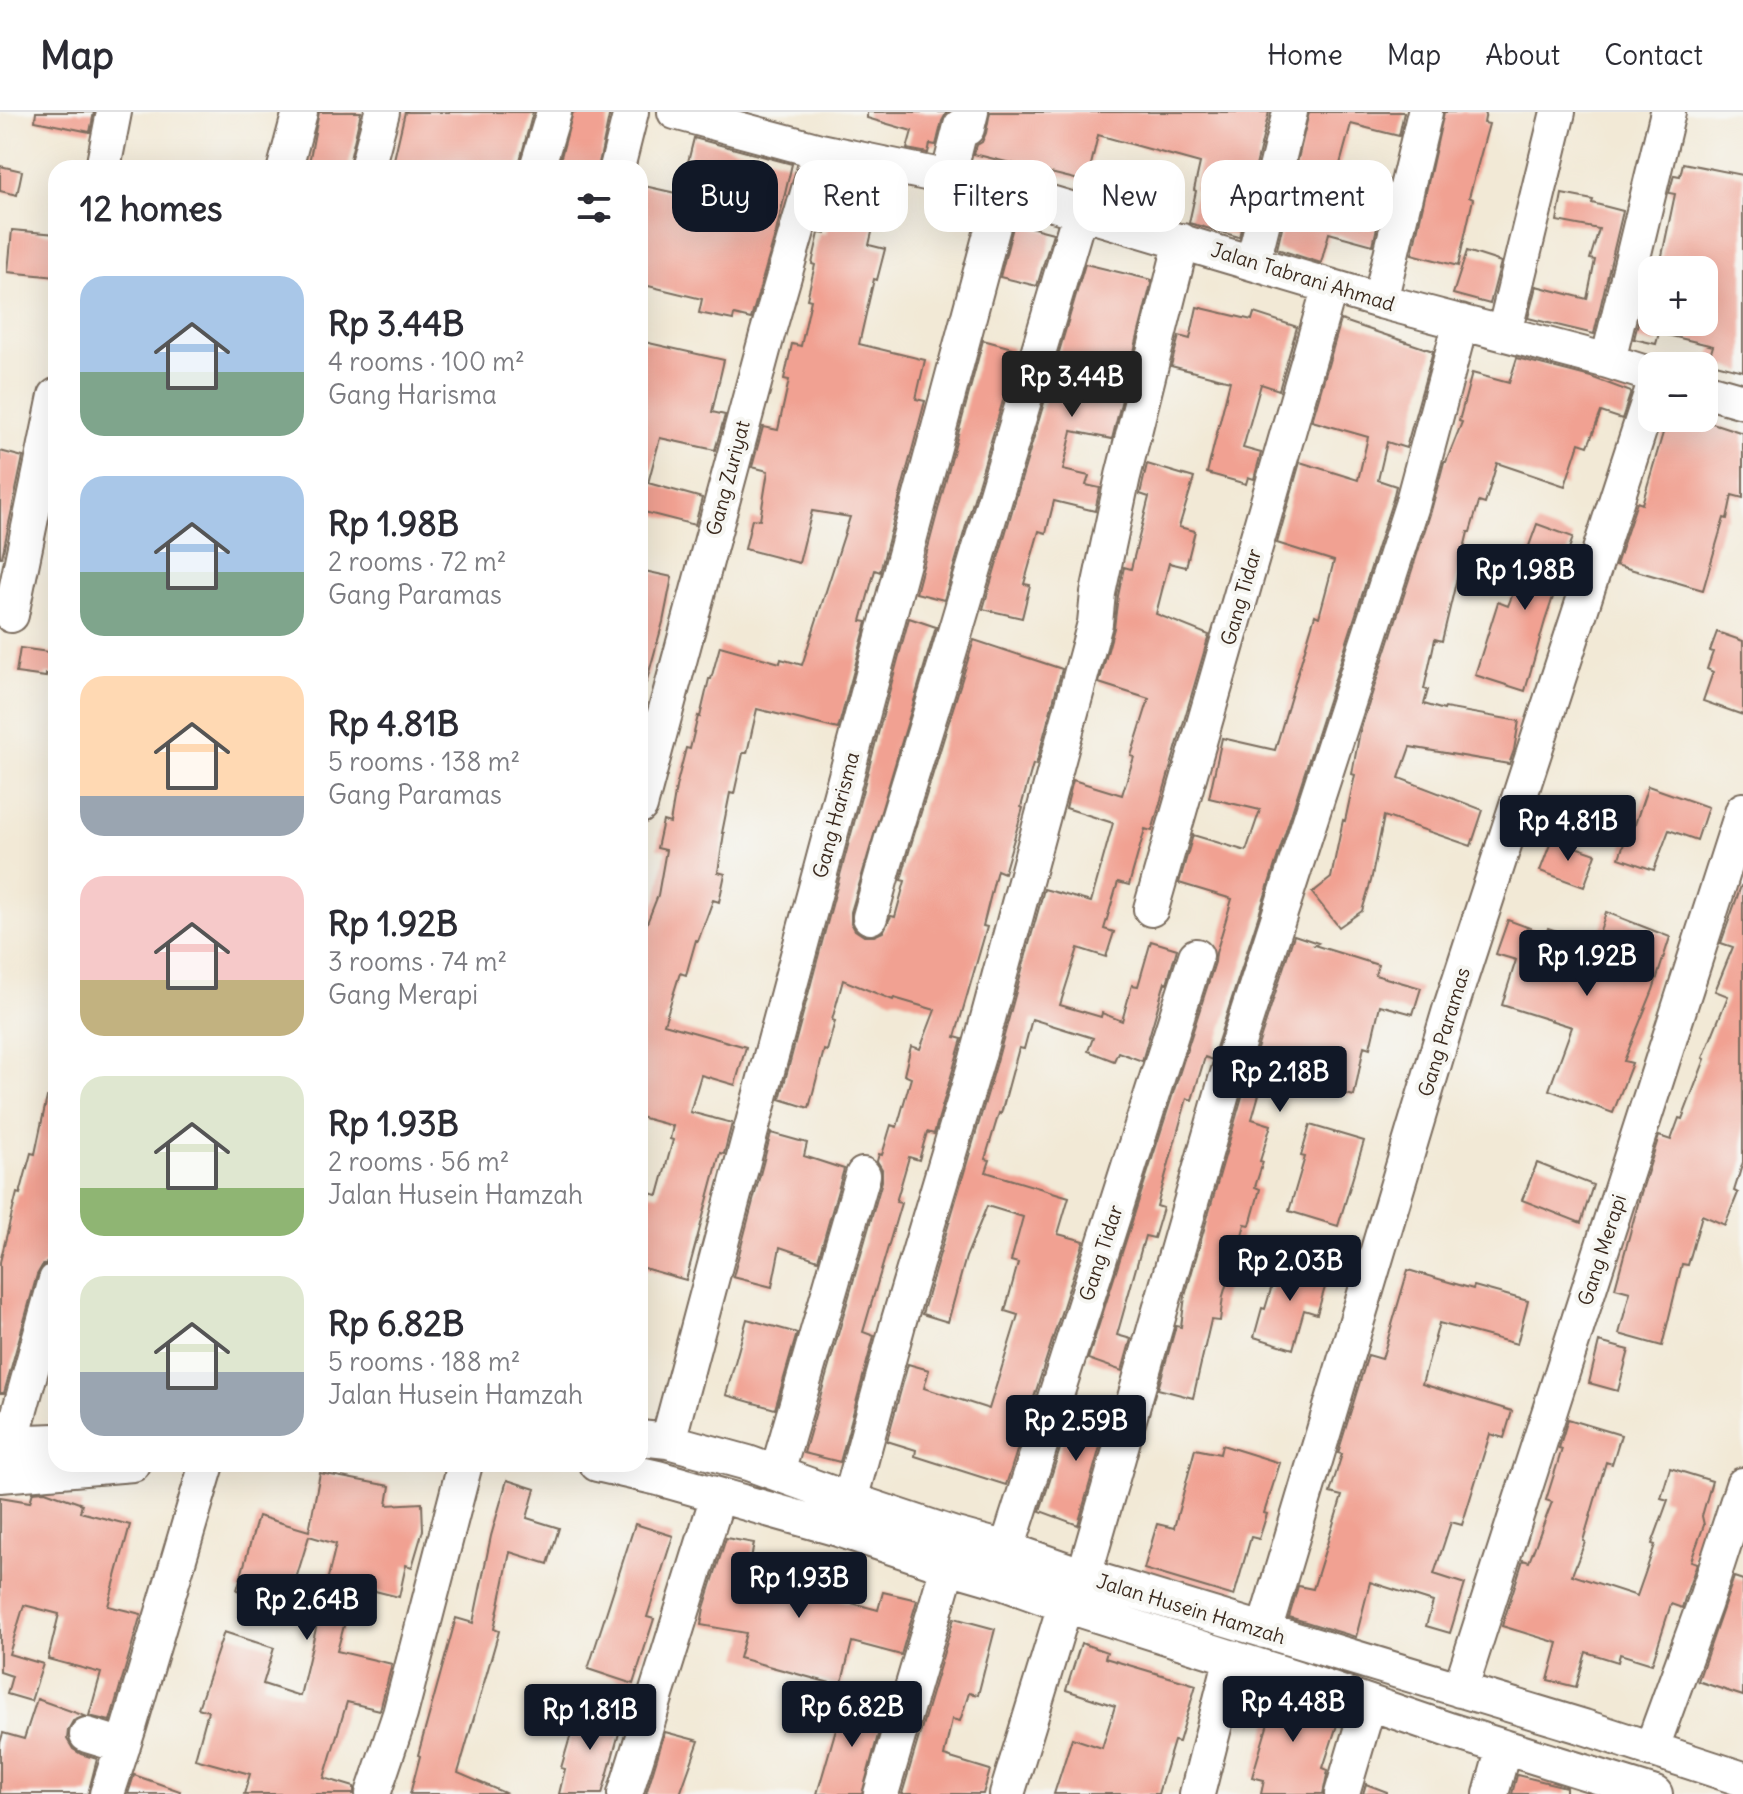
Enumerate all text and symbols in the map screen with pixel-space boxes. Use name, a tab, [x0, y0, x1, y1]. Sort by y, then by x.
text: Map	[40, 32, 114, 79]
text: Home	[1267, 37, 1343, 73]
text: Map	[1387, 37, 1441, 73]
text: About	[1485, 37, 1560, 73]
text: Contact	[1604, 37, 1703, 73]
chip: Buy	[672, 160, 778, 232]
chip: Rent	[794, 160, 908, 232]
chip: Filters	[924, 160, 1057, 232]
chip: New	[1073, 160, 1185, 232]
chip: Apartment	[1201, 160, 1393, 232]
icon: filters	[572, 186, 616, 230]
text: 12 homes	[80, 187, 223, 230]
street label: Jalan Tabrani Ahmad	[1208, 237, 1398, 316]
map controls	[1638, 256, 1718, 432]
button: +	[1638, 256, 1718, 336]
text: Rp 3.44B	[328, 302, 464, 345]
icon: home	[144, 308, 240, 404]
text: 4 rooms · 100 m²	[328, 345, 525, 378]
pin: Rp 3.44B	[989, 351, 1155, 419]
button: −	[1638, 352, 1718, 432]
text: Rp 3.44B	[1020, 360, 1124, 393]
text: Gang Harisma	[328, 378, 497, 411]
street label: Gang Zuriyat	[700, 417, 755, 538]
text: Rp 1.98B	[328, 502, 459, 545]
icon: home	[144, 508, 240, 604]
pin: Rp 1.98B	[1442, 544, 1608, 612]
text: 2 rooms · 72 m²	[328, 545, 507, 578]
street label: Gang Tidar	[1215, 546, 1266, 648]
text: Rp 1.98B	[1475, 553, 1575, 586]
text: Gang Paramas	[328, 578, 502, 611]
text: Rp 4.81B	[328, 702, 459, 745]
icon: home	[144, 708, 240, 804]
text: 5 rooms · 138 m²	[328, 745, 520, 778]
street label: Gang Harisma	[807, 749, 864, 881]
text: Gang Paramas	[328, 778, 502, 811]
pin: Rp 4.81B	[1485, 795, 1651, 863]
text: Rp 4.81B	[1518, 804, 1618, 837]
text: Rp 1.92B	[328, 902, 458, 945]
icon: home	[144, 908, 240, 1004]
pin: Rp 1.92B	[1504, 930, 1670, 998]
text: Rp 1.92B	[1537, 939, 1637, 972]
text: 3 rooms · 74 m²	[328, 945, 507, 978]
street label: Gang Paramas	[1412, 964, 1475, 1099]
text: Gang Merapi	[328, 978, 478, 1011]
pin: Rp 2.18B	[1197, 1046, 1363, 1114]
text: Rp 2.18B	[1231, 1055, 1329, 1088]
text: Rp 1.93B	[328, 1102, 459, 1145]
icon: home	[144, 1108, 240, 1204]
text: 2 rooms · 56 m²	[328, 1145, 509, 1178]
text: Jalan Husein Hamzah	[328, 1178, 583, 1211]
street label: Gang Merapi	[1572, 1191, 1631, 1309]
street label: Gang Tidar	[1073, 1202, 1128, 1304]
pin: Rp 2.03B	[1207, 1235, 1373, 1303]
text: Rp 2.03B	[1237, 1244, 1343, 1277]
text: Rp 6.82B	[328, 1302, 464, 1345]
icon: home	[144, 1308, 240, 1404]
text: 5 rooms · 188 m²	[328, 1345, 521, 1378]
text: Jalan Husein Hamzah	[328, 1378, 583, 1411]
pin: Rp 2.59B	[993, 1395, 1159, 1463]
text: Rp 2.59B	[1024, 1404, 1128, 1437]
pin: Rp 1.93B	[716, 1552, 882, 1620]
text: Rp 1.93B	[749, 1561, 849, 1594]
street label: Jalan Husein Hamzah	[1094, 1568, 1289, 1649]
pin: Rp 2.64B	[224, 1574, 390, 1642]
text: Rp 2.64B	[255, 1583, 359, 1616]
pin: Rp 4.48B	[1210, 1676, 1376, 1744]
pin: Rp 6.82B	[769, 1681, 935, 1749]
pin: Rp 1.81B	[507, 1684, 673, 1752]
text: Rp 4.48B	[1241, 1685, 1345, 1718]
text: Rp 6.82B	[800, 1690, 904, 1723]
text: Rp 1.81B	[542, 1693, 638, 1726]

